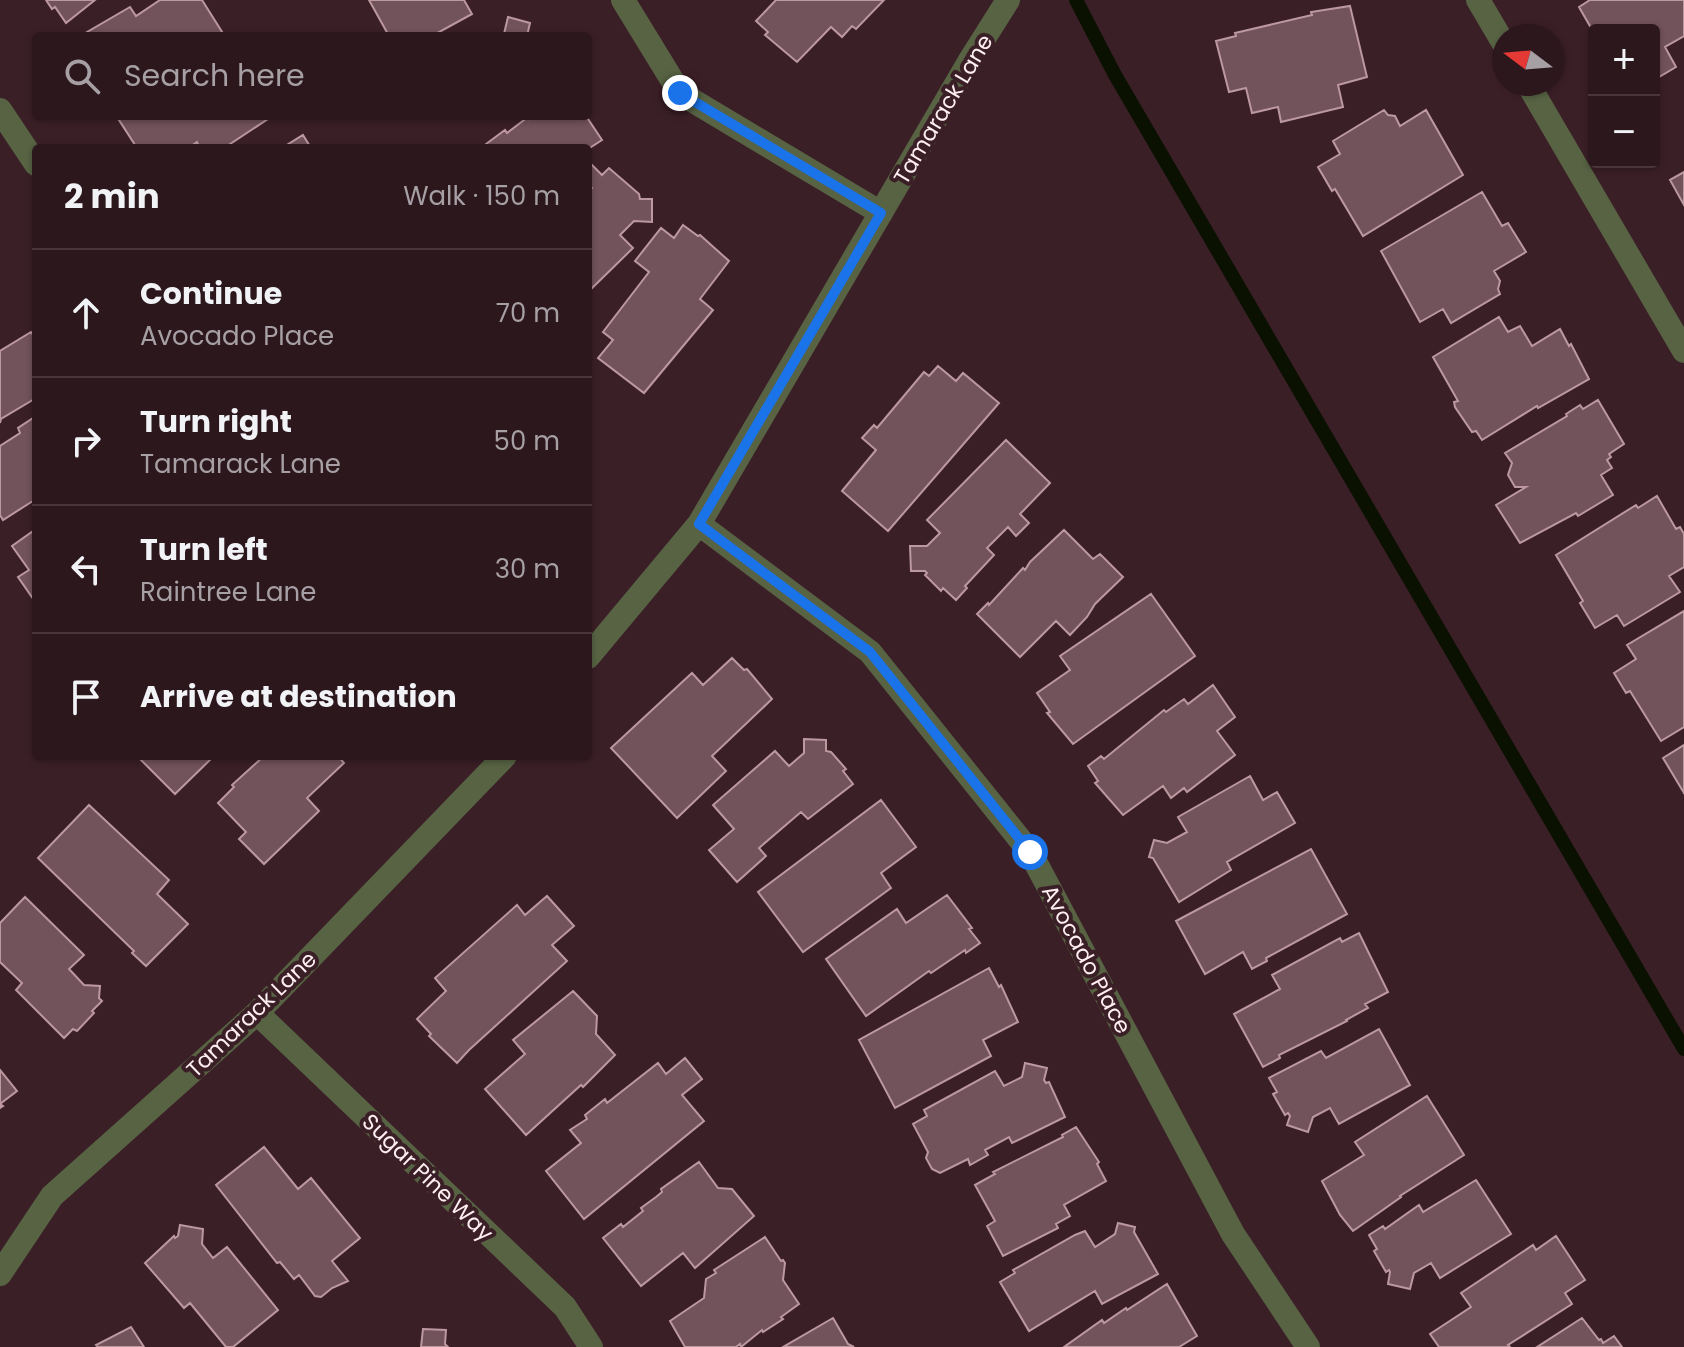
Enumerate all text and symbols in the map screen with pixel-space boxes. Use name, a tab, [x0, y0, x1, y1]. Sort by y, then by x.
north arrow	[1492, 24, 1564, 96]
map controls	[1588, 24, 1660, 168]
button: +	[1588, 24, 1660, 96]
street label: Tamarack Lane	[886, 28, 1001, 190]
search box	[32, 32, 592, 120]
icon: search	[60, 54, 104, 98]
text: Search here	[124, 54, 305, 97]
route end	[662, 75, 698, 111]
button: −	[1588, 96, 1660, 168]
text: 2 min	[64, 172, 160, 220]
text: Walk · 150 m	[403, 178, 560, 214]
text: Continue	[140, 272, 282, 315]
icon: ahead	[64, 291, 108, 335]
text: 70 m	[496, 295, 560, 331]
text: Avocado Place	[140, 318, 334, 354]
text: Turn right	[140, 400, 292, 443]
icon: right	[64, 419, 108, 463]
text: 50 m	[494, 423, 560, 459]
text: Tamarack Lane	[140, 446, 341, 482]
text: Turn left	[140, 528, 268, 571]
icon: left	[64, 547, 108, 591]
text: 30 m	[495, 551, 560, 587]
text: Raintree Lane	[140, 574, 316, 610]
icon: arrive	[64, 675, 108, 719]
text: Arrive at destination	[140, 675, 457, 718]
route start	[1012, 834, 1048, 870]
street label: Avocado Place	[1034, 879, 1139, 1039]
street label: Tamarack Lane	[179, 944, 323, 1085]
street label: Sugar Pine Way	[355, 1107, 500, 1248]

